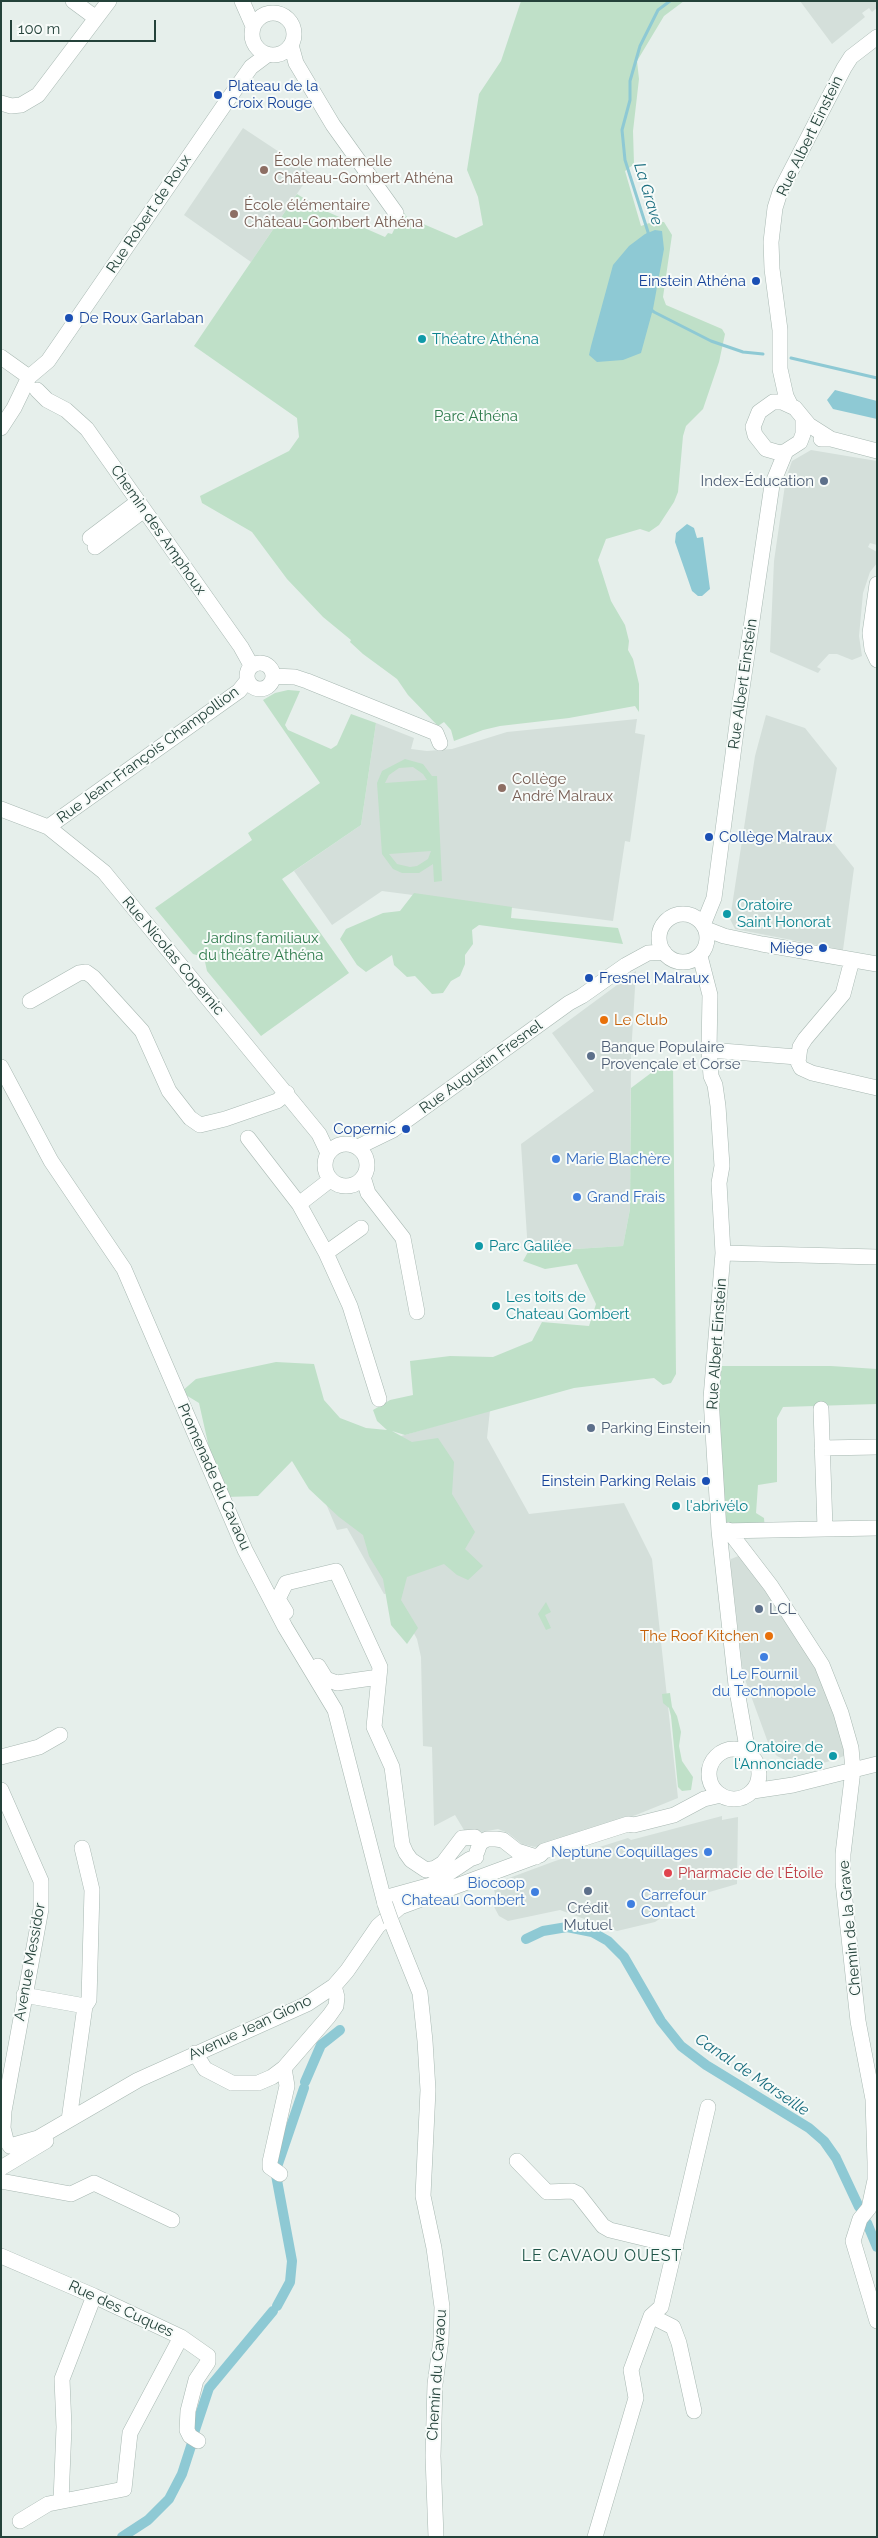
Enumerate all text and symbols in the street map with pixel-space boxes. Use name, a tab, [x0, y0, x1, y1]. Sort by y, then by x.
scale bar	[12, 10, 159, 42]
text: 100 m	[18, 20, 60, 38]
street label: Rue Albert Einstein	[773, 73, 847, 199]
place label: Plateau de la Croix Rouge	[228, 77, 318, 112]
marker: Plateau de la Croix Rouge	[212, 89, 224, 101]
street label: Rue Robert de Roux	[103, 151, 195, 277]
place label: École maternelle Château-Gombert Athéna	[274, 152, 453, 187]
water label: La Grave	[629, 160, 667, 228]
marker: École maternelle Château-Gombert Athéna	[258, 164, 270, 176]
place label: École élémentaire Château-Gombert Athéna	[244, 196, 423, 231]
marker: École élémentaire Château-Gombert Athéna	[228, 208, 240, 220]
place label: Einstein Athéna	[639, 272, 746, 290]
marker: Einstein Athéna	[750, 275, 762, 287]
place label: De Roux Garlaban	[79, 309, 204, 327]
marker: De Roux Garlaban	[63, 312, 75, 324]
place label: Théatre Athéna	[432, 330, 539, 348]
marker: Théatre Athéna	[416, 333, 428, 345]
park label: Parc Athéna	[434, 407, 518, 425]
street label: Chemin des Amphoux	[106, 462, 210, 598]
place label: Index-Éducation	[701, 472, 814, 490]
marker: Index-Éducation	[818, 475, 830, 487]
street label: Rue Albert Einstein	[725, 618, 761, 750]
street label: Rue Jean-François Champollion	[54, 683, 242, 827]
place label: Collège André Malraux	[512, 770, 613, 805]
marker: Collège André Malraux	[496, 782, 508, 794]
place label: Collège Malraux	[719, 828, 832, 846]
marker: Collège Malraux	[703, 831, 715, 843]
street label: Rue Nicolas Copernic	[118, 893, 228, 1019]
place label: Oratoire Saint Honorat	[737, 896, 831, 931]
marker: Oratoire Saint Honorat	[721, 908, 733, 920]
park label: Jardins familiaux du théâtre Athéna	[199, 929, 323, 964]
place label: Miège	[770, 939, 813, 957]
marker: Miège	[817, 942, 829, 954]
place label: Fresnel Malraux	[599, 969, 709, 987]
marker: Fresnel Malraux	[583, 972, 595, 984]
place label: Le Club	[614, 1011, 668, 1029]
marker: Le Club	[598, 1014, 610, 1026]
street label: Rue Augustin Fresnel	[416, 1016, 546, 1118]
place label: Banque Populaire Provençale et Corse	[601, 1038, 741, 1073]
marker: Banque Populaire Provençale et Corse	[585, 1050, 597, 1062]
place label: Copernic	[333, 1120, 396, 1138]
marker: Copernic	[400, 1123, 412, 1135]
place label: Marie Blachère	[566, 1150, 670, 1168]
marker: Marie Blachère	[550, 1153, 562, 1165]
place label: Grand Frais	[587, 1188, 665, 1206]
marker: Grand Frais	[571, 1191, 583, 1203]
place label: Parc Galilée	[489, 1237, 571, 1255]
marker: Parc Galilée	[473, 1240, 485, 1252]
street label: Rue Albert Einstein	[703, 1278, 731, 1410]
place label: Les toits de Chateau Gombert	[506, 1288, 630, 1323]
marker: Les toits de Chateau Gombert	[490, 1300, 502, 1312]
street label: Promenade du Cavaou	[173, 1401, 255, 1553]
place label: Parking Einstein	[601, 1419, 711, 1437]
marker: Parking Einstein	[585, 1422, 597, 1434]
place label: Einstein Parking Relais	[541, 1472, 696, 1490]
marker: Einstein Parking Relais	[700, 1475, 712, 1487]
place label: l'abrivélo	[686, 1497, 748, 1515]
marker: l'abrivélo	[670, 1500, 682, 1512]
place label: LCL	[769, 1600, 796, 1618]
marker: LCL	[753, 1603, 765, 1615]
place label: The Roof Kitchen	[640, 1627, 759, 1645]
marker: The Roof Kitchen	[763, 1630, 775, 1642]
marker: Le Fournil du Technopole	[758, 1651, 770, 1663]
place label: Le Fournil du Technopole	[712, 1665, 816, 1700]
place label: Oratoire de l'Annonciade	[734, 1738, 823, 1773]
marker: Oratoire de l'Annonciade	[827, 1750, 839, 1762]
place label: Neptune Coquillages	[551, 1843, 698, 1861]
marker: Neptune Coquillages	[702, 1846, 714, 1858]
street label: Chemin de la Grave	[835, 1860, 865, 1996]
place label: Pharmacie de l'Étoile	[678, 1864, 823, 1882]
marker: Pharmacie de l'Étoile	[662, 1867, 674, 1879]
place label: Biocoop Chateau Gombert	[401, 1874, 525, 1909]
marker: Crédit Mutuel	[582, 1885, 594, 1897]
marker: Biocoop Chateau Gombert	[529, 1886, 541, 1898]
place label: Carrefour Contact	[641, 1886, 706, 1921]
marker: Carrefour Contact	[625, 1898, 637, 1910]
place label: Crédit Mutuel	[564, 1899, 612, 1934]
street label: Avenue Messidor	[11, 1902, 49, 2022]
street label: Avenue Jean Giono	[186, 1992, 314, 2064]
water label: Canal de Marseille	[691, 2030, 813, 2120]
district label: LE CAVAOU OUEST	[520, 2246, 684, 2266]
street label: Rue des Cuques	[66, 2277, 176, 2341]
street label: Chemin du Cavaou	[423, 2309, 451, 2441]

